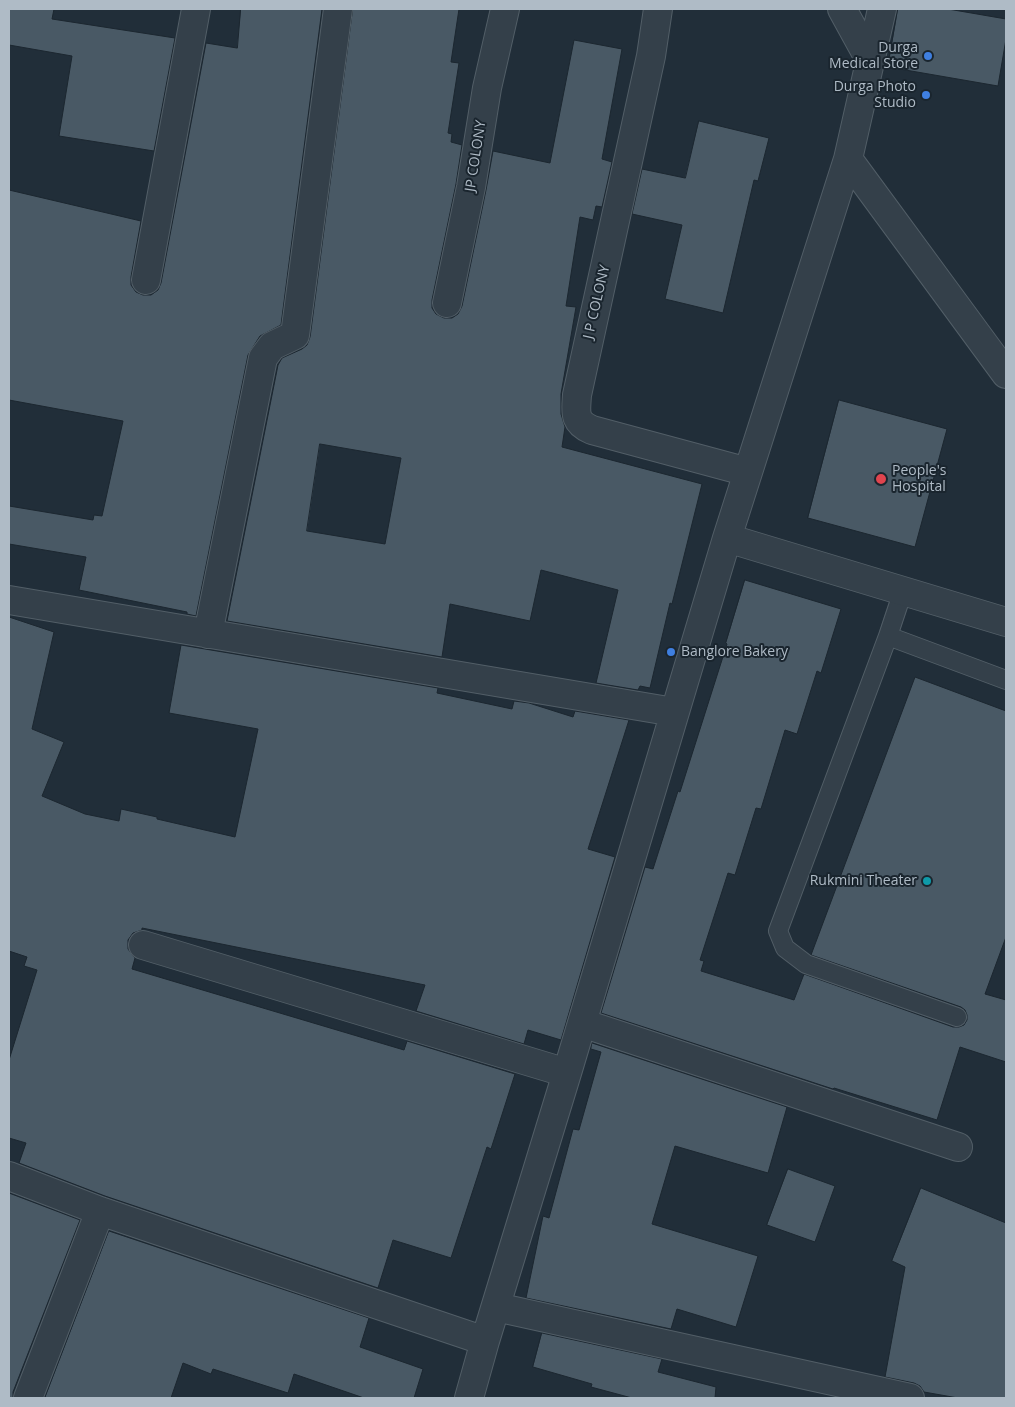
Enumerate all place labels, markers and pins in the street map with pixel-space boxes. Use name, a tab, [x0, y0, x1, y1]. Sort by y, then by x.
place label: Durga Medical Store	[829, 40, 918, 72]
marker: Durga Medical Store	[922, 50, 934, 62]
place label: Durga Photo Studio	[834, 79, 916, 111]
marker: Durga Photo Studio	[920, 89, 932, 101]
place label: People's Hospital	[892, 463, 946, 496]
marker: People's Hospital	[874, 472, 888, 486]
place label: Banglore Bakery	[681, 644, 788, 660]
marker: Banglore Bakery	[665, 646, 677, 658]
place label: Rukmini Theater	[810, 873, 917, 889]
marker: Rukmini Theater	[921, 875, 933, 887]

